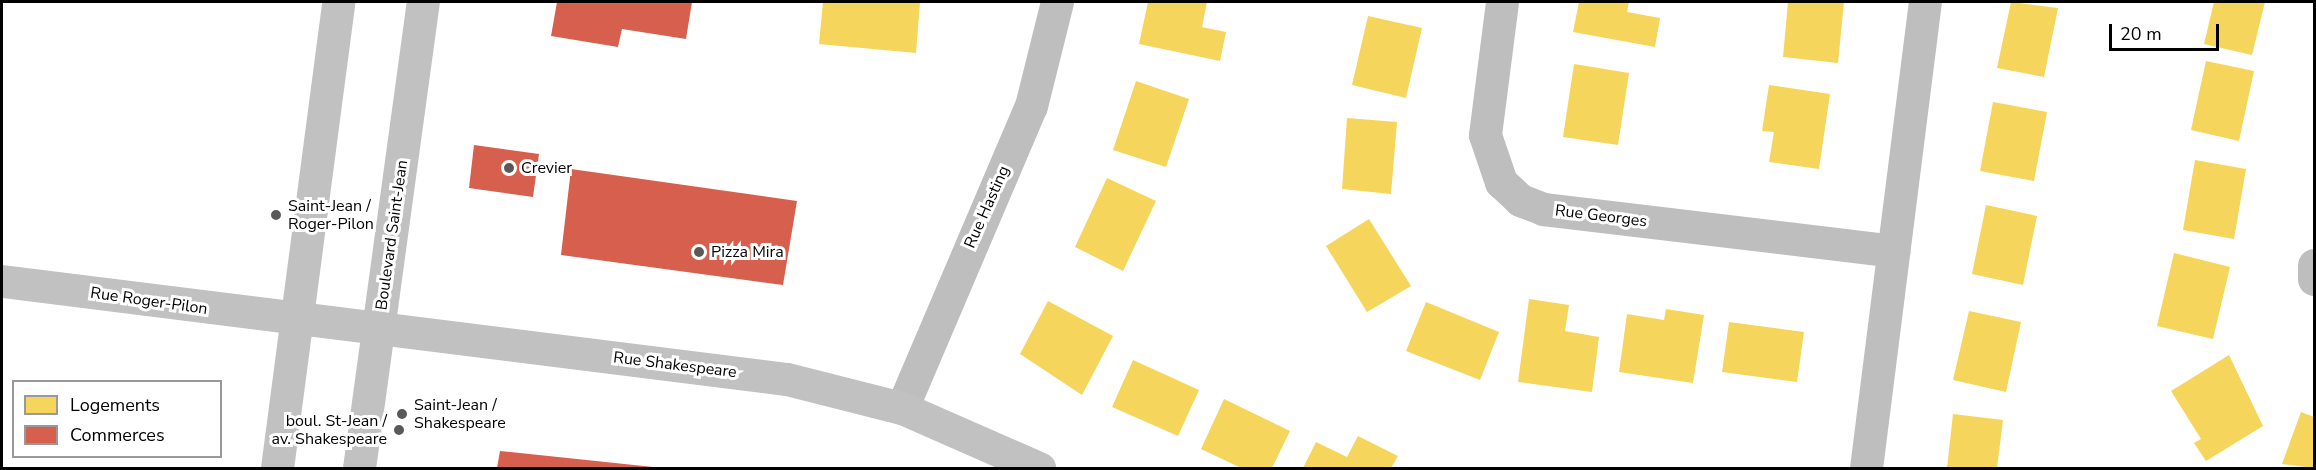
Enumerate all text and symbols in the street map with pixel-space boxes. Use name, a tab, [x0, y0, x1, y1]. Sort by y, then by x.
scale bar	[2112, 12, 2222, 50]
text: 20 m	[2120, 22, 2162, 46]
place label: Crevier	[521, 158, 572, 178]
street label: Boulevard Saint-Jean	[372, 159, 412, 311]
marker: Crevier	[502, 161, 516, 175]
street label: Rue Hasting	[960, 163, 1014, 251]
place label: Saint-Jean / Roger-Pilon	[288, 196, 374, 234]
street label: Rue Georges	[1554, 201, 1648, 231]
marker: Saint-Jean / Roger-Pilon	[269, 208, 283, 222]
place label: Pizza Mira	[711, 242, 784, 262]
marker: Pizza Mira	[692, 245, 706, 259]
street label: Rue Roger-Pilon	[89, 283, 209, 319]
street label: Rue Shakespeare	[612, 348, 738, 382]
legend	[12, 380, 222, 458]
text: Logements	[70, 393, 160, 417]
place label: Saint-Jean / Shakespeare	[414, 395, 506, 433]
marker: Saint-Jean / Shakespeare	[395, 407, 409, 421]
place label: boul. St-Jean / av. Shakespeare	[272, 411, 387, 449]
text: Commerces	[70, 423, 165, 447]
marker: boul. St-Jean / av. Shakespeare	[392, 423, 406, 437]

